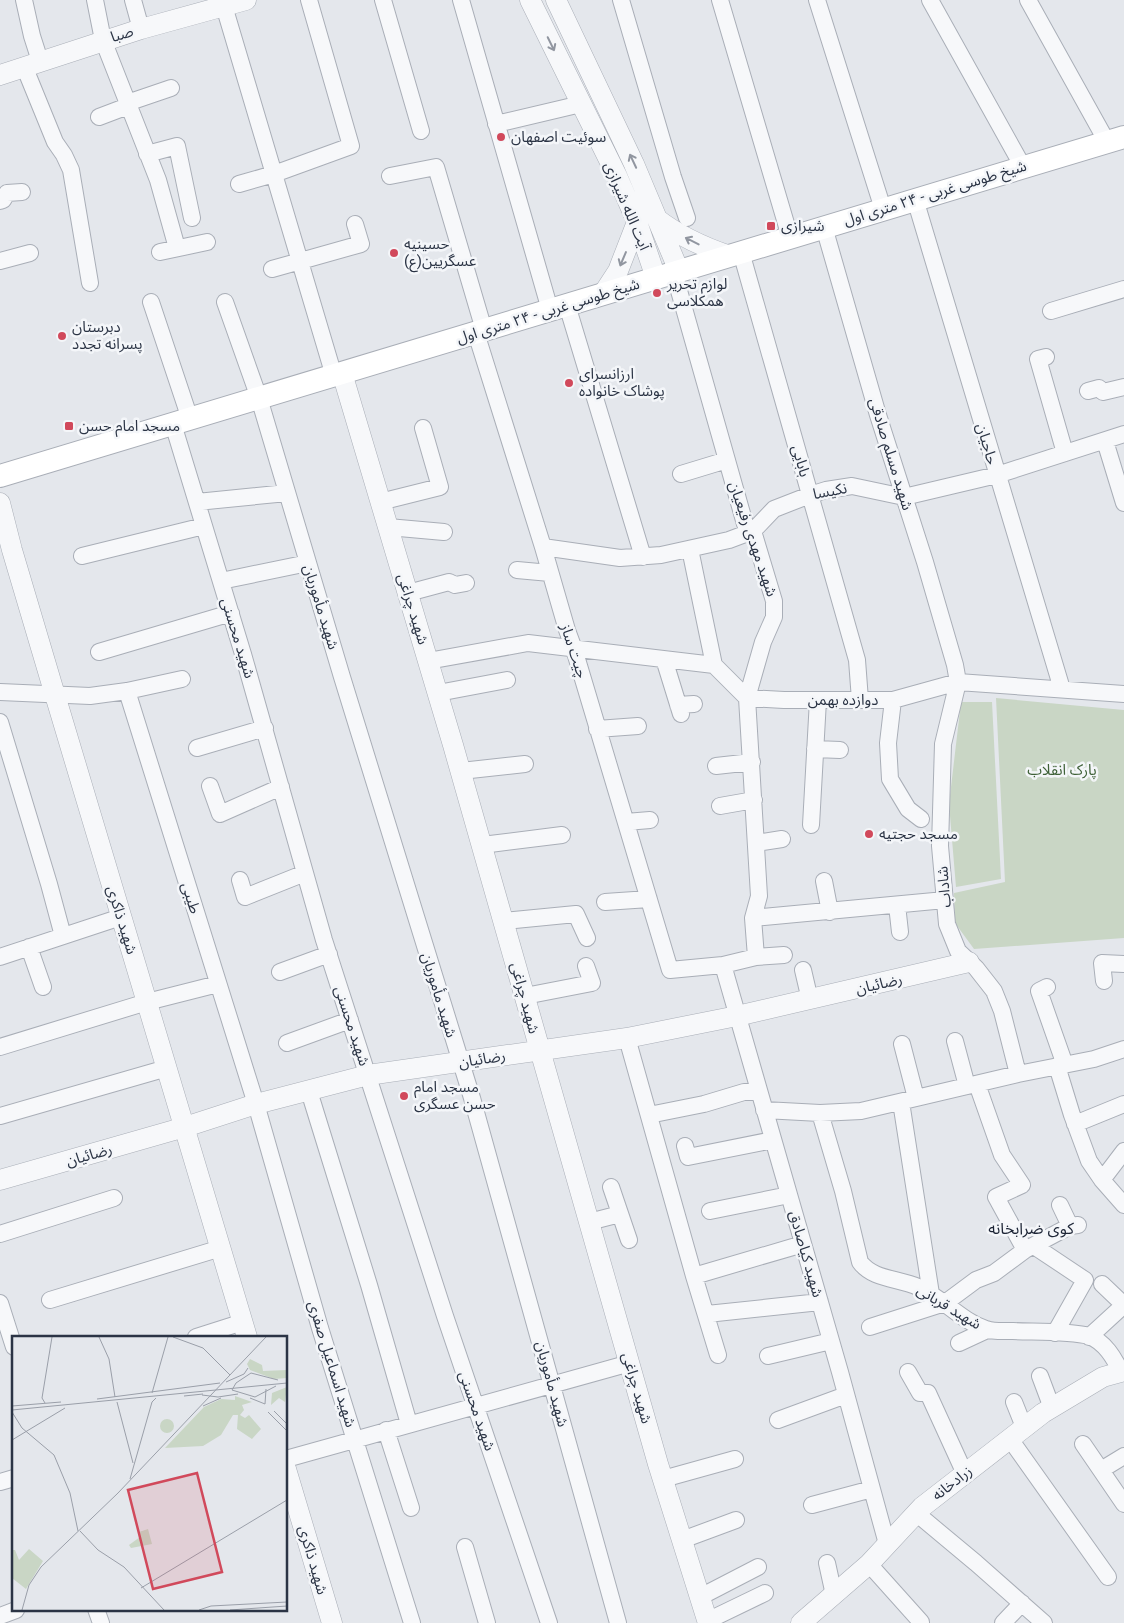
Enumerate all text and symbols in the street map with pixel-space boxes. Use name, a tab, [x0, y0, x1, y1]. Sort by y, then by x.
street label: صبا	[108, 22, 136, 46]
one-way arrow	[547, 36, 556, 51]
place label: سوئیت اصفهان	[511, 128, 607, 146]
marker: سوئیت اصفهان	[495, 131, 507, 143]
one-way arrow	[628, 154, 637, 169]
street label: شیخ طوسی غربی - ۲۴ متری اول	[841, 156, 1030, 232]
street label: آیت الله شیرازی	[600, 159, 654, 254]
place label: شیرازی	[781, 217, 825, 235]
marker: شیرازی	[765, 220, 777, 232]
place label: حسینیه عسگریین(ع)	[404, 235, 477, 273]
one-way arrow	[684, 236, 699, 246]
marker: حسینیه عسگریین(ع)	[388, 247, 400, 259]
one-way arrow	[618, 251, 627, 266]
street label: شیخ طوسی غربی - ۲۴ متری اول	[454, 274, 643, 350]
place label: لوازم تحریر همکلاسی	[666, 275, 727, 310]
marker: لوازم تحریر همکلاسی	[651, 287, 663, 299]
place label: دبرستان پسرانه تجدد	[72, 318, 143, 354]
marker: دبرستان پسرانه تجدد	[56, 330, 68, 342]
place label: ارزانسرای پوشاک خانواده	[579, 365, 665, 401]
marker: ارزانسرای پوشاک خانواده	[563, 377, 575, 389]
street label: شهید مسلم صادقی	[863, 396, 917, 513]
place label: مسجد امام حسن	[79, 417, 180, 437]
marker: مسجد امام حسن	[63, 420, 75, 432]
street label: حاجیان	[973, 421, 1002, 467]
street label: بابایی	[788, 443, 814, 479]
street label: شهید مهدی رفیعیان	[725, 479, 781, 599]
street label: نکیسا	[811, 479, 849, 503]
street label: شهید مأموریان	[300, 562, 343, 652]
street label: شهید چراغی	[393, 571, 432, 647]
street label: شهید محسنی	[217, 596, 259, 681]
street label: چیت ساز	[555, 621, 591, 681]
street label: دوازده بهمن	[808, 691, 878, 709]
park label: پارک انقلاب	[1027, 761, 1097, 780]
place label: مسجد حجتیه	[879, 825, 958, 843]
marker: مسجد حجتیه	[863, 828, 875, 840]
street label: شاداب	[933, 865, 955, 909]
street label: طیبی	[178, 880, 204, 916]
street label: شهید ذاکری	[103, 883, 141, 957]
street label: شهید مأموریان	[418, 950, 461, 1040]
street label: شهید چراغی	[506, 960, 543, 1036]
street label: رضائیان	[854, 970, 904, 998]
street label: شهید محسنی	[331, 984, 373, 1068]
street label: رضائیان	[457, 1046, 507, 1072]
place label: مسجد امام حسن عسگری	[414, 1078, 496, 1113]
marker: مسجد امام حسن عسگری	[398, 1090, 410, 1102]
street label: رضائیان	[64, 1140, 114, 1170]
street label: شهید کیاصادق	[785, 1209, 827, 1300]
district label: کوی ضرابخانه	[988, 1219, 1074, 1238]
street label: شهید قربانی	[913, 1281, 985, 1333]
street label: شهید اسماعیل صفری	[304, 1299, 360, 1430]
inset map	[12, 1336, 288, 1610]
street label: شهید مأموریان	[532, 1339, 572, 1429]
street label: شهید چراغی	[617, 1350, 656, 1426]
street label: شهید محسنی	[455, 1369, 499, 1453]
street label: زرادخانه	[928, 1462, 976, 1504]
street label: شهید ذاکری	[295, 1523, 331, 1597]

